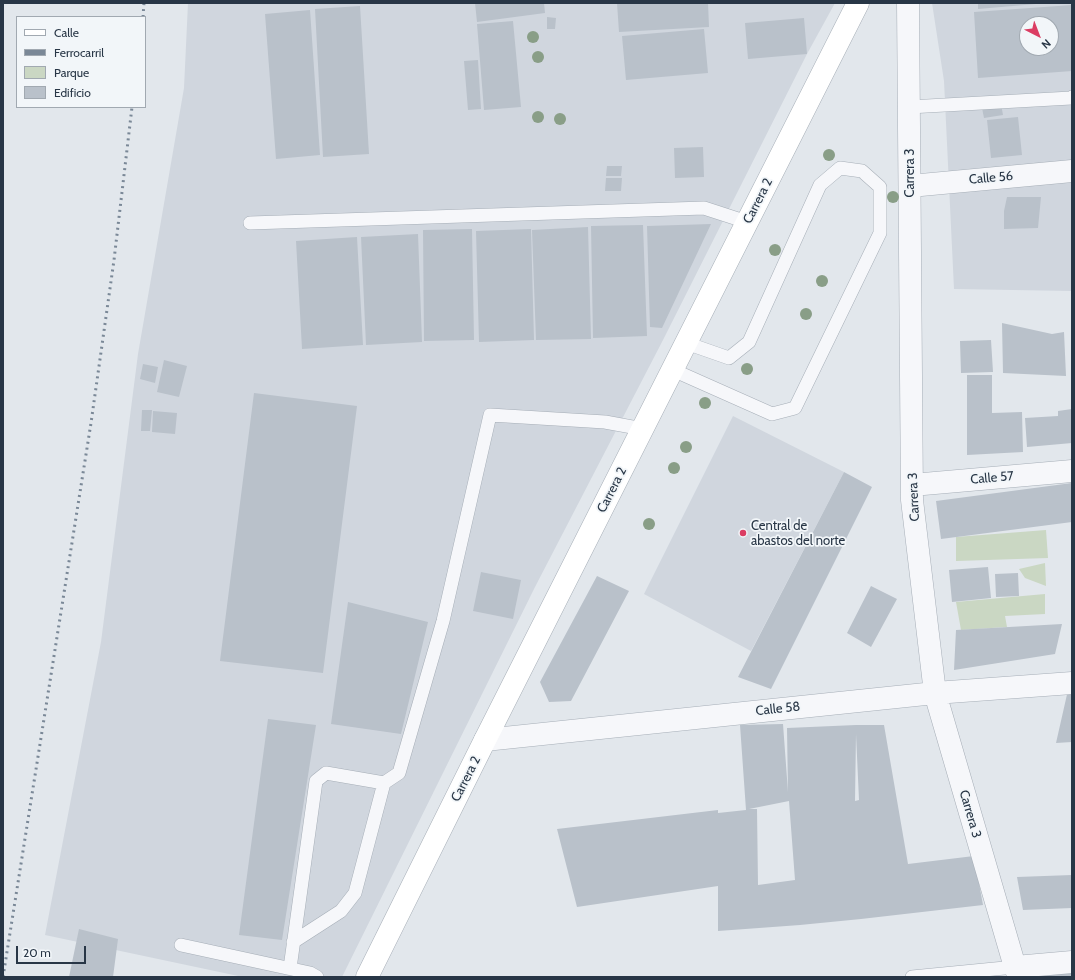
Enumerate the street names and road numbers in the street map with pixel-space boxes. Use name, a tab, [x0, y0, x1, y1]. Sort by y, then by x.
street label: Carrera 3	[902, 148, 918, 198]
street label: Calle 56	[968, 168, 1014, 188]
street label: Carrera 2	[740, 176, 776, 226]
street label: Carrera 2	[594, 465, 630, 515]
street label: Calle 57	[970, 468, 1014, 488]
street label: Carrera 3	[905, 472, 923, 522]
street label: Calle 58	[755, 699, 801, 719]
street label: Carrera 2	[448, 754, 484, 804]
street label: Carrera 3	[956, 788, 984, 840]

